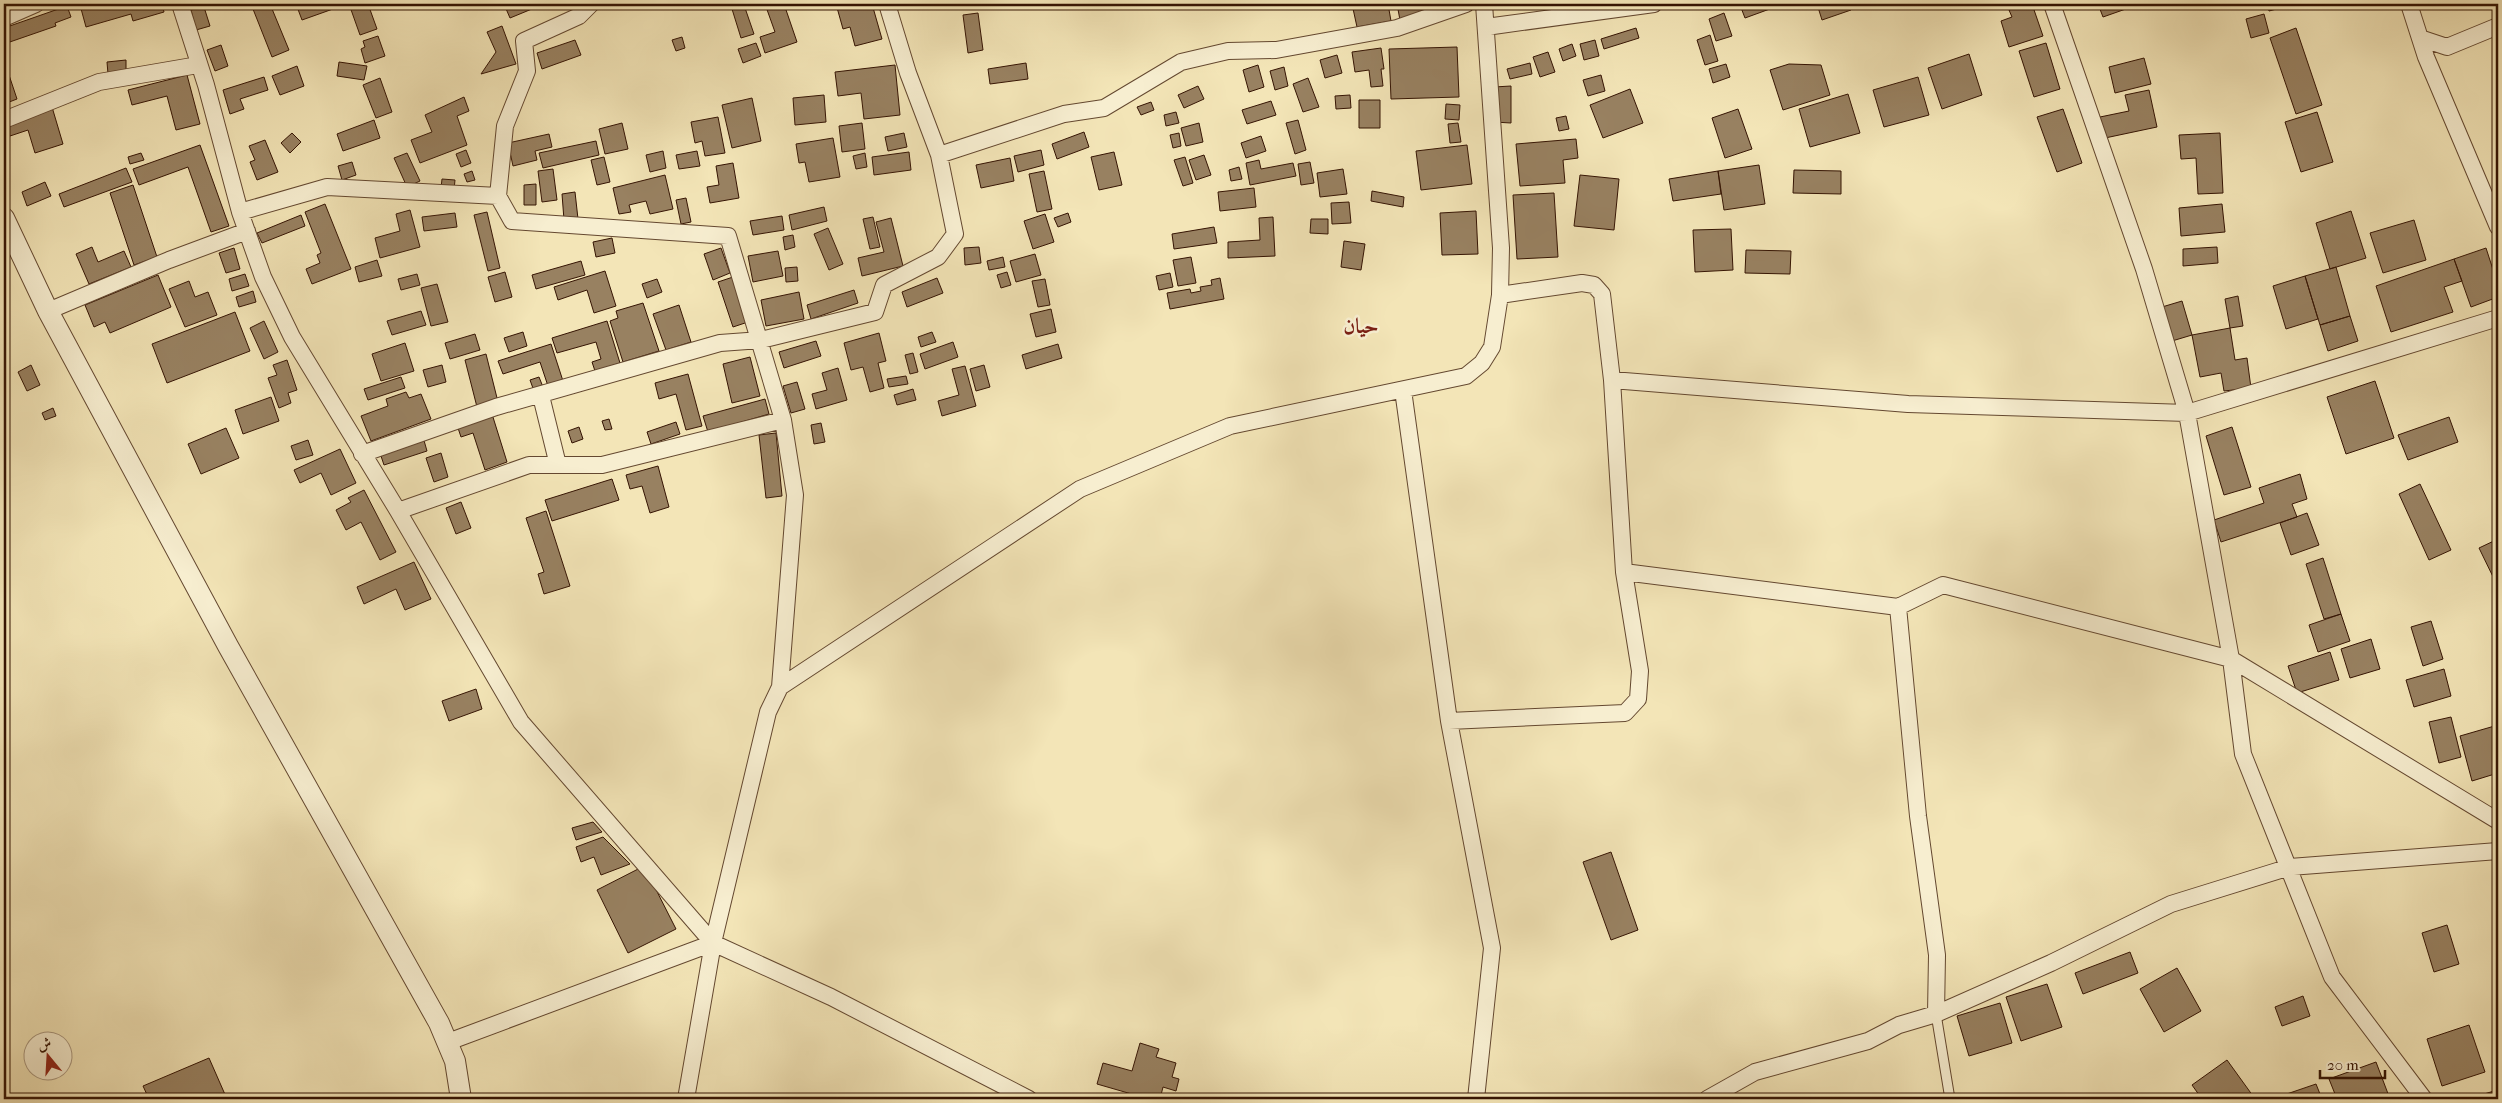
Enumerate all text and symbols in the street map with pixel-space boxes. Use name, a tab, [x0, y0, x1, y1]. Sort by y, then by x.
district label: حيان	[1343, 314, 1379, 338]
north arrow	[22, 1030, 72, 1080]
text: ش	[35, 1034, 53, 1054]
scale bar	[2320, 1048, 2384, 1080]
text: 20 m	[2327, 1056, 2359, 1074]

